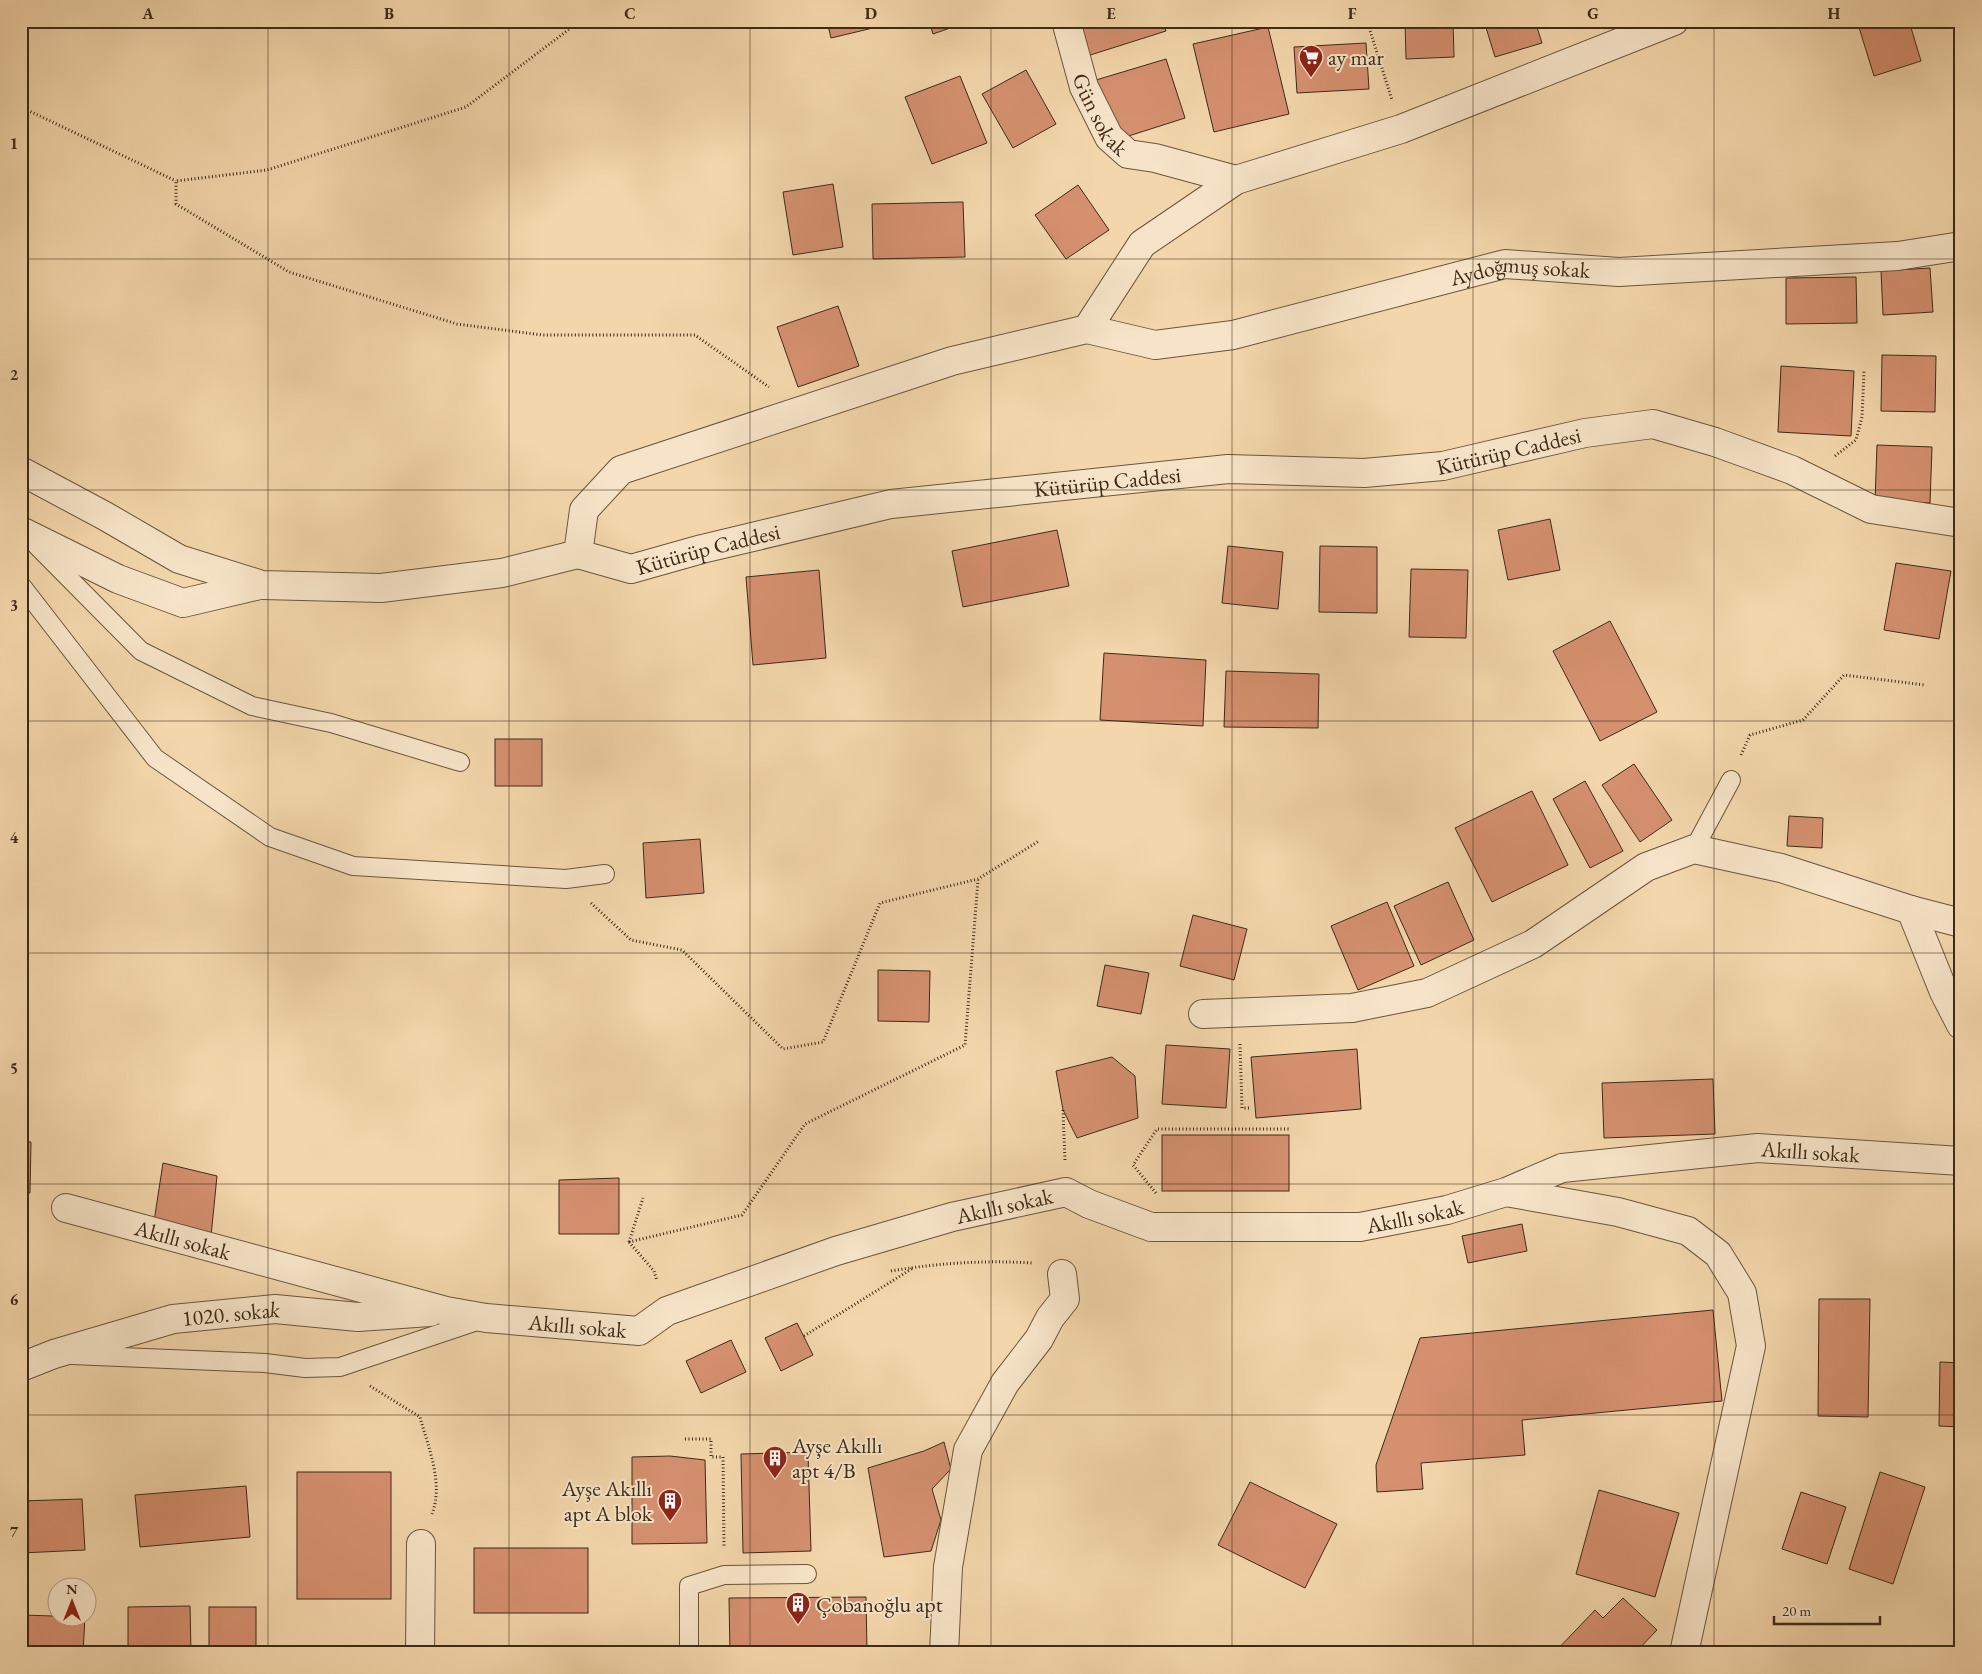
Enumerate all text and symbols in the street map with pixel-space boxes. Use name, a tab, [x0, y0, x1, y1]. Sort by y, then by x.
text: A	[141, 3, 154, 24]
text: B	[384, 3, 394, 24]
text: C	[624, 3, 636, 24]
text: D	[865, 3, 877, 24]
text: E	[1106, 3, 1116, 24]
text: F	[1348, 3, 1357, 24]
text: G	[1587, 3, 1599, 24]
text: H	[1828, 3, 1841, 24]
place label: ay mar	[1328, 43, 1384, 72]
supermarket icon: ay mar	[1298, 44, 1324, 78]
street label: Gün sokak	[1066, 70, 1135, 163]
text: 1	[10, 133, 18, 154]
street label: Aydoğmuş sokak	[1446, 250, 1592, 293]
text: 2	[10, 364, 19, 385]
street label: Kütürüp Caddesi	[1433, 420, 1584, 482]
street label: Kütürüp Caddesi	[1032, 460, 1182, 504]
street label: Kütürüp Caddesi	[633, 517, 783, 582]
text: 3	[10, 595, 18, 616]
text: 4	[10, 827, 19, 848]
text: 5	[10, 1058, 18, 1079]
street label: Akıllı sokak	[1759, 1134, 1861, 1170]
street label: Akıllı sokak	[952, 1181, 1056, 1231]
street label: Akıllı sokak	[1363, 1192, 1468, 1241]
street label: Akıllı sokak	[130, 1213, 235, 1267]
text: 6	[10, 1289, 19, 1310]
street label: 1020. sokak	[181, 1295, 282, 1333]
street label: Akıllı sokak	[526, 1308, 628, 1345]
place label: Ayşe Akıllı apt 4/B	[791, 1431, 882, 1485]
building icon: Ayşe Akıllı apt 4/B	[762, 1445, 788, 1479]
place label: Ayşe Akıllı apt A blok	[561, 1474, 653, 1528]
building icon: Ayşe Akıllı apt A blok	[657, 1488, 683, 1522]
text: 7	[10, 1521, 19, 1542]
north arrow	[48, 1576, 98, 1626]
text: N	[66, 1580, 78, 1598]
place label: Çobanoğlu apt	[816, 1590, 943, 1619]
building icon: Çobanoğlu apt	[785, 1591, 811, 1625]
scale bar	[1774, 1594, 1881, 1626]
text: 20 m	[1782, 1601, 1811, 1620]

